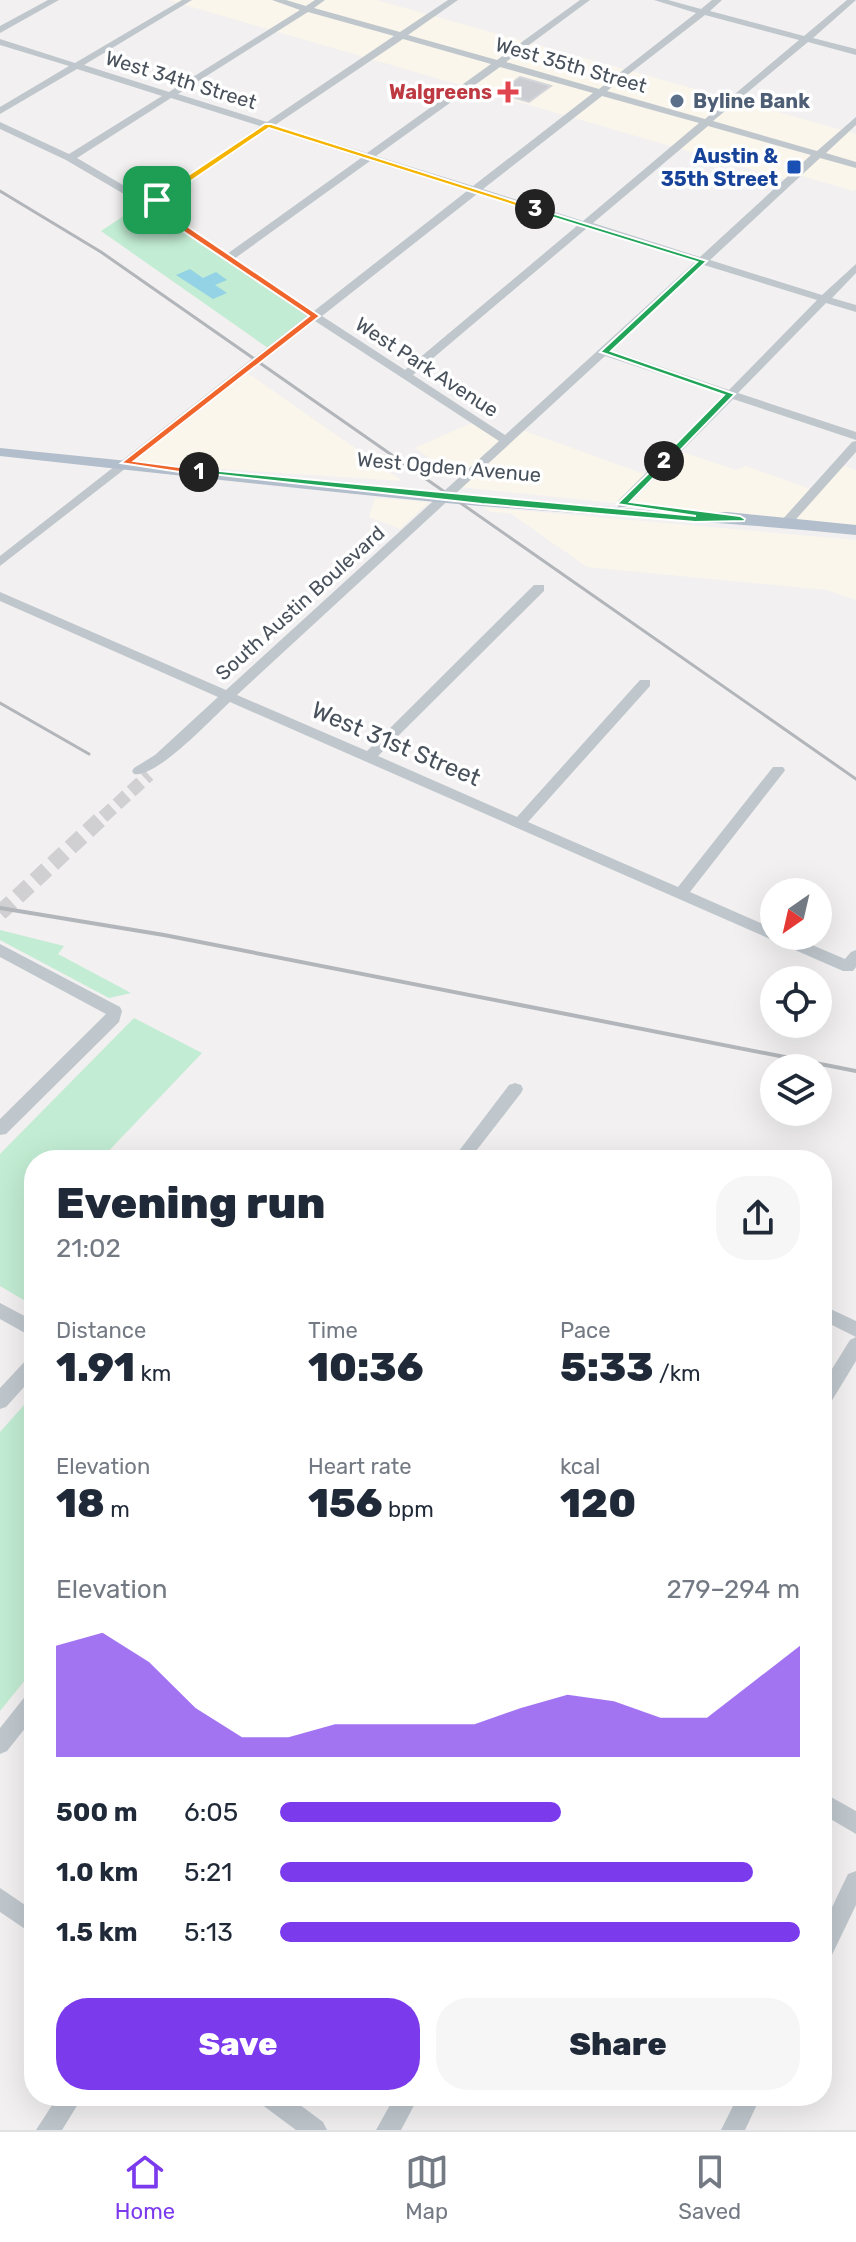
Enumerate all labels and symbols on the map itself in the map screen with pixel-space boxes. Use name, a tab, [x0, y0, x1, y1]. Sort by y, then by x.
street label: West 35th Street	[493, 32, 650, 98]
street label: West 34th Street	[102, 46, 260, 114]
place label: Walgreens	[389, 80, 492, 104]
marker: Walgreens	[499, 83, 517, 101]
place label: Byline Bank	[693, 89, 810, 113]
marker: Byline Bank	[668, 92, 686, 110]
place label: Austin & 35th Street	[661, 144, 778, 191]
marker: Austin & 35th Street	[785, 158, 803, 176]
pin	[123, 166, 191, 234]
pin: 3	[515, 189, 555, 229]
street label: West Park Avenue	[351, 312, 503, 422]
pin: 2	[644, 441, 684, 481]
street label: West Ogden Avenue	[356, 447, 542, 487]
pin: 1	[179, 452, 219, 492]
street label: South Austin Boulevard	[211, 521, 389, 685]
street label: West 31st Street	[307, 696, 485, 792]
north arrow	[760, 878, 832, 950]

